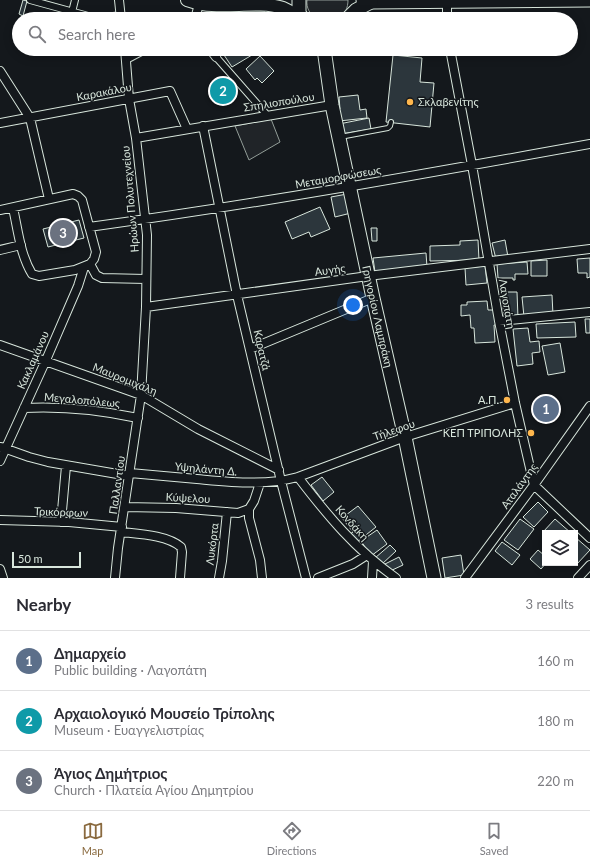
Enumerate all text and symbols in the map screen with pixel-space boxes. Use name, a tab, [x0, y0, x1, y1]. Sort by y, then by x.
search box	[12, 12, 578, 56]
icon: search	[26, 23, 48, 45]
text: Search here	[58, 25, 135, 43]
pin: 2	[210, 76, 236, 106]
street label: Καρακάλου	[75, 80, 133, 103]
street label: Σπηλιοπούλου	[243, 89, 315, 114]
place label: Σκλαβενίτης	[418, 95, 479, 108]
marker: Σκλαβενίτης	[405, 97, 415, 107]
street label: Ηρώων Πολυτεχνείου	[118, 145, 141, 253]
street label: Μεταμορφώσεως	[294, 163, 382, 190]
pin: 3	[50, 218, 76, 248]
street label: Αυγής	[314, 261, 346, 278]
street label: Γρηγορίου Λαμπράκη	[360, 264, 396, 369]
street label: Λαγοπάτη	[497, 278, 518, 330]
your location	[343, 295, 363, 315]
street label: Καρατζά	[251, 328, 274, 372]
street label: Κακλαμάνου	[14, 329, 51, 391]
street label: Μαυρομιχάλη	[91, 360, 159, 397]
street label: Μεγαλοπόλεως	[43, 390, 121, 409]
place label: Α.Π.	[478, 393, 499, 406]
pin: 1	[533, 394, 559, 424]
marker: Α.Π.	[502, 395, 512, 405]
street label: Τήλεφου	[371, 416, 416, 443]
place label: ΚΕΠ ΤΡΙΠΟΛΗΣ	[443, 426, 523, 439]
marker: ΚΕΠ ΤΡΙΠΟΛΗΣ	[526, 428, 536, 438]
street label: Παλλαντίου	[106, 455, 127, 515]
street label: Υψηλάντη Δ.	[174, 459, 238, 478]
street label: Αταλάντης	[498, 461, 539, 511]
street label: Κύψελου	[165, 490, 211, 505]
street label: Κονδάκη	[333, 502, 372, 543]
street label: Τρικόρφων	[34, 504, 89, 519]
street label: Λυκόρτα	[202, 522, 221, 566]
map controls	[542, 530, 578, 566]
button: layers	[542, 530, 578, 566]
scale bar	[12, 550, 81, 569]
text: 50 m	[18, 552, 43, 565]
text: Nearby	[16, 594, 71, 615]
text: 3 results	[526, 596, 574, 612]
text: Δημαρχείο	[54, 644, 126, 662]
text: 1	[25, 653, 33, 669]
text: 160 m	[537, 653, 574, 669]
text: Public building · Λαγοπάτη	[54, 662, 207, 678]
text: Αρχαιολογικό Μουσείο Τρίπολης	[54, 704, 275, 722]
text: 2	[25, 713, 33, 729]
text: 180 m	[537, 713, 574, 729]
text: Museum · Ευαγγελιστρίας	[54, 722, 204, 738]
text: Άγιος Δημήτριος	[54, 764, 167, 782]
text: 3	[25, 773, 33, 789]
text: 220 m	[537, 773, 574, 789]
text: Church · Πλατεία Αγίου Δημητρίου	[54, 782, 254, 798]
tab: Map	[82, 820, 104, 857]
tab: Directions	[267, 820, 316, 857]
tab: Saved	[480, 820, 508, 857]

